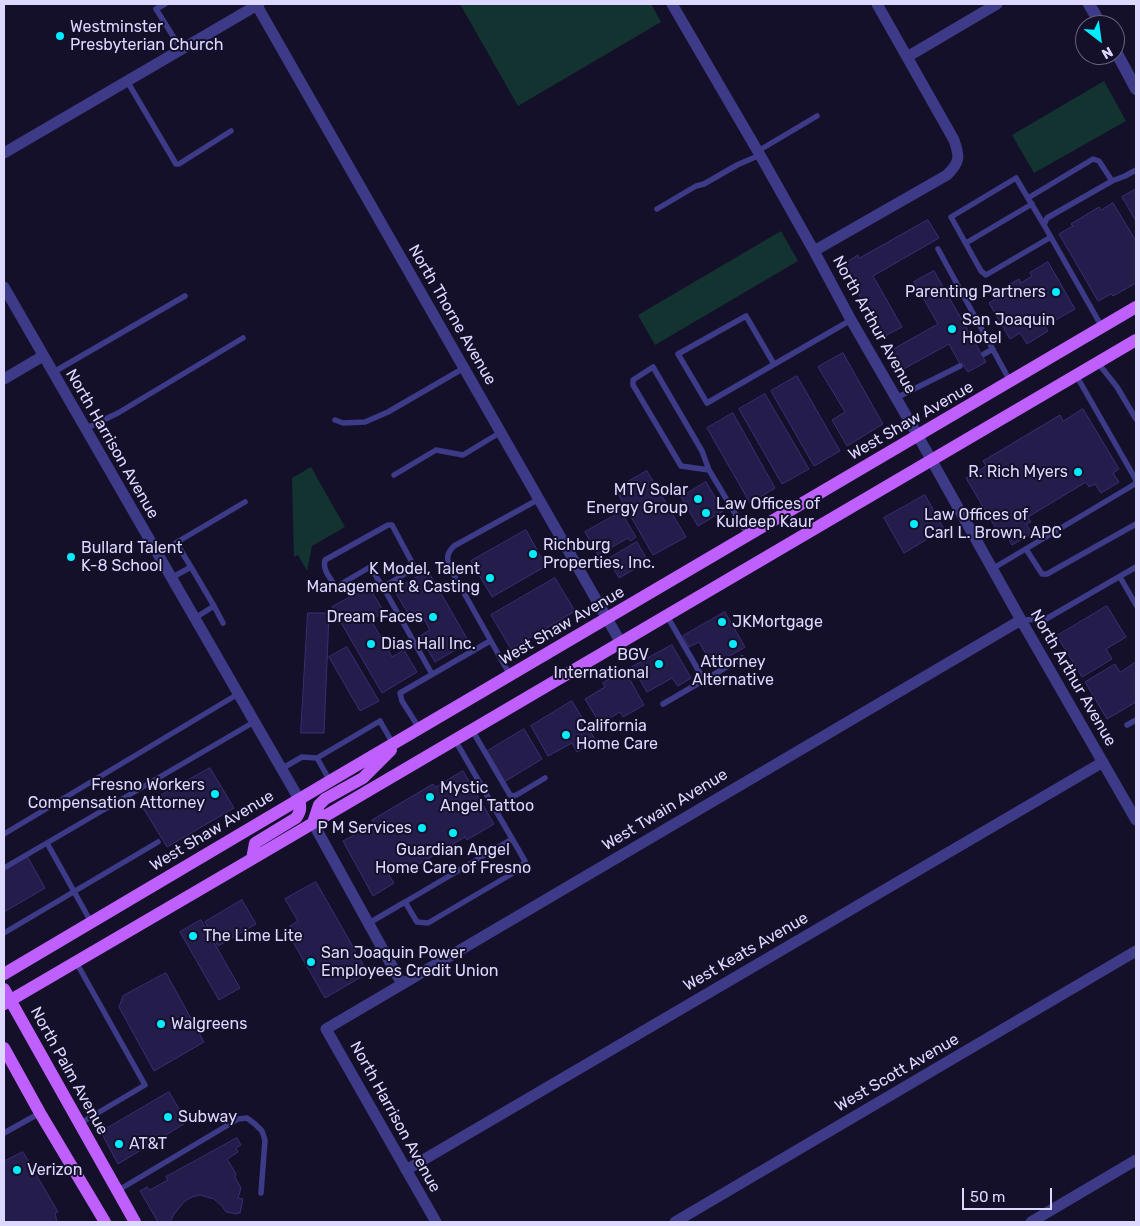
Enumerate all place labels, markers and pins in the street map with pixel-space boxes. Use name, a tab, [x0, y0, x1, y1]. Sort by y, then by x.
place label: Westminster Presbyterian Church	[70, 17, 223, 55]
marker: Westminster Presbyterian Church	[54, 30, 66, 42]
place label: Parenting Partners	[905, 282, 1046, 302]
marker: Parenting Partners	[1050, 286, 1062, 298]
place label: San Joaquin Hotel	[962, 310, 1055, 348]
marker: San Joaquin Hotel	[946, 323, 958, 335]
place label: R. Rich Myers	[968, 462, 1068, 482]
marker: R. Rich Myers	[1072, 466, 1084, 478]
place label: MTV Solar Energy Group	[586, 480, 688, 518]
marker: MTV Solar Energy Group	[692, 493, 704, 505]
place label: Law Offices of Kuldeep Kaur	[716, 494, 820, 532]
place label: Law Offices of Carl L. Brown, APC	[924, 505, 1062, 543]
marker: Law Offices of Kuldeep Kaur	[700, 507, 712, 519]
marker: Law Offices of Carl L. Brown, APC	[908, 518, 920, 530]
place label: Richburg Properties, Inc.	[543, 535, 655, 573]
place label: Bullard Talent K-8 School	[81, 538, 183, 576]
marker: Richburg Properties, Inc.	[527, 548, 539, 560]
marker: Bullard Talent K-8 School	[65, 551, 77, 563]
place label: K Model, Talent Management & Casting	[306, 559, 480, 597]
marker: K Model, Talent Management & Casting	[484, 572, 496, 584]
place label: Dream Faces	[326, 607, 423, 627]
marker: Dream Faces	[427, 611, 439, 623]
place label: JKMortgage	[732, 612, 823, 632]
marker: JKMortgage	[716, 616, 728, 628]
place label: Dias Hall Inc.	[381, 634, 476, 654]
marker: Dias Hall Inc.	[365, 638, 377, 650]
marker: Attorney Alternative	[727, 638, 739, 650]
place label: BGV International	[554, 645, 649, 683]
place label: Attorney Alternative	[692, 652, 774, 690]
marker: BGV International	[653, 658, 665, 670]
place label: California Home Care	[576, 716, 658, 754]
marker: California Home Care	[560, 729, 572, 741]
place label: Fresno Workers Compensation Attorney	[28, 775, 205, 813]
place label: Mystic Angel Tattoo	[440, 778, 534, 816]
marker: Fresno Workers Compensation Attorney	[209, 788, 221, 800]
marker: Mystic Angel Tattoo	[424, 791, 436, 803]
place label: P M Services	[318, 818, 412, 838]
marker: P M Services	[416, 822, 428, 834]
marker: Guardian Angel Home Care of Fresno	[447, 827, 459, 839]
place label: Guardian Angel Home Care of Fresno	[375, 840, 531, 878]
place label: The Lime Lite	[203, 926, 303, 946]
marker: The Lime Lite	[187, 930, 199, 942]
place label: San Joaquin Power Employees Credit Union	[321, 943, 499, 981]
marker: San Joaquin Power Employees Credit Union	[305, 956, 317, 968]
place label: Walgreens	[171, 1014, 247, 1034]
marker: Walgreens	[155, 1018, 167, 1030]
place label: Subway	[178, 1107, 237, 1127]
marker: Subway	[162, 1111, 174, 1123]
place label: AT&T	[129, 1134, 167, 1154]
marker: AT&T	[113, 1138, 125, 1150]
place label: Verizon	[27, 1160, 82, 1180]
marker: Verizon	[11, 1164, 23, 1176]

